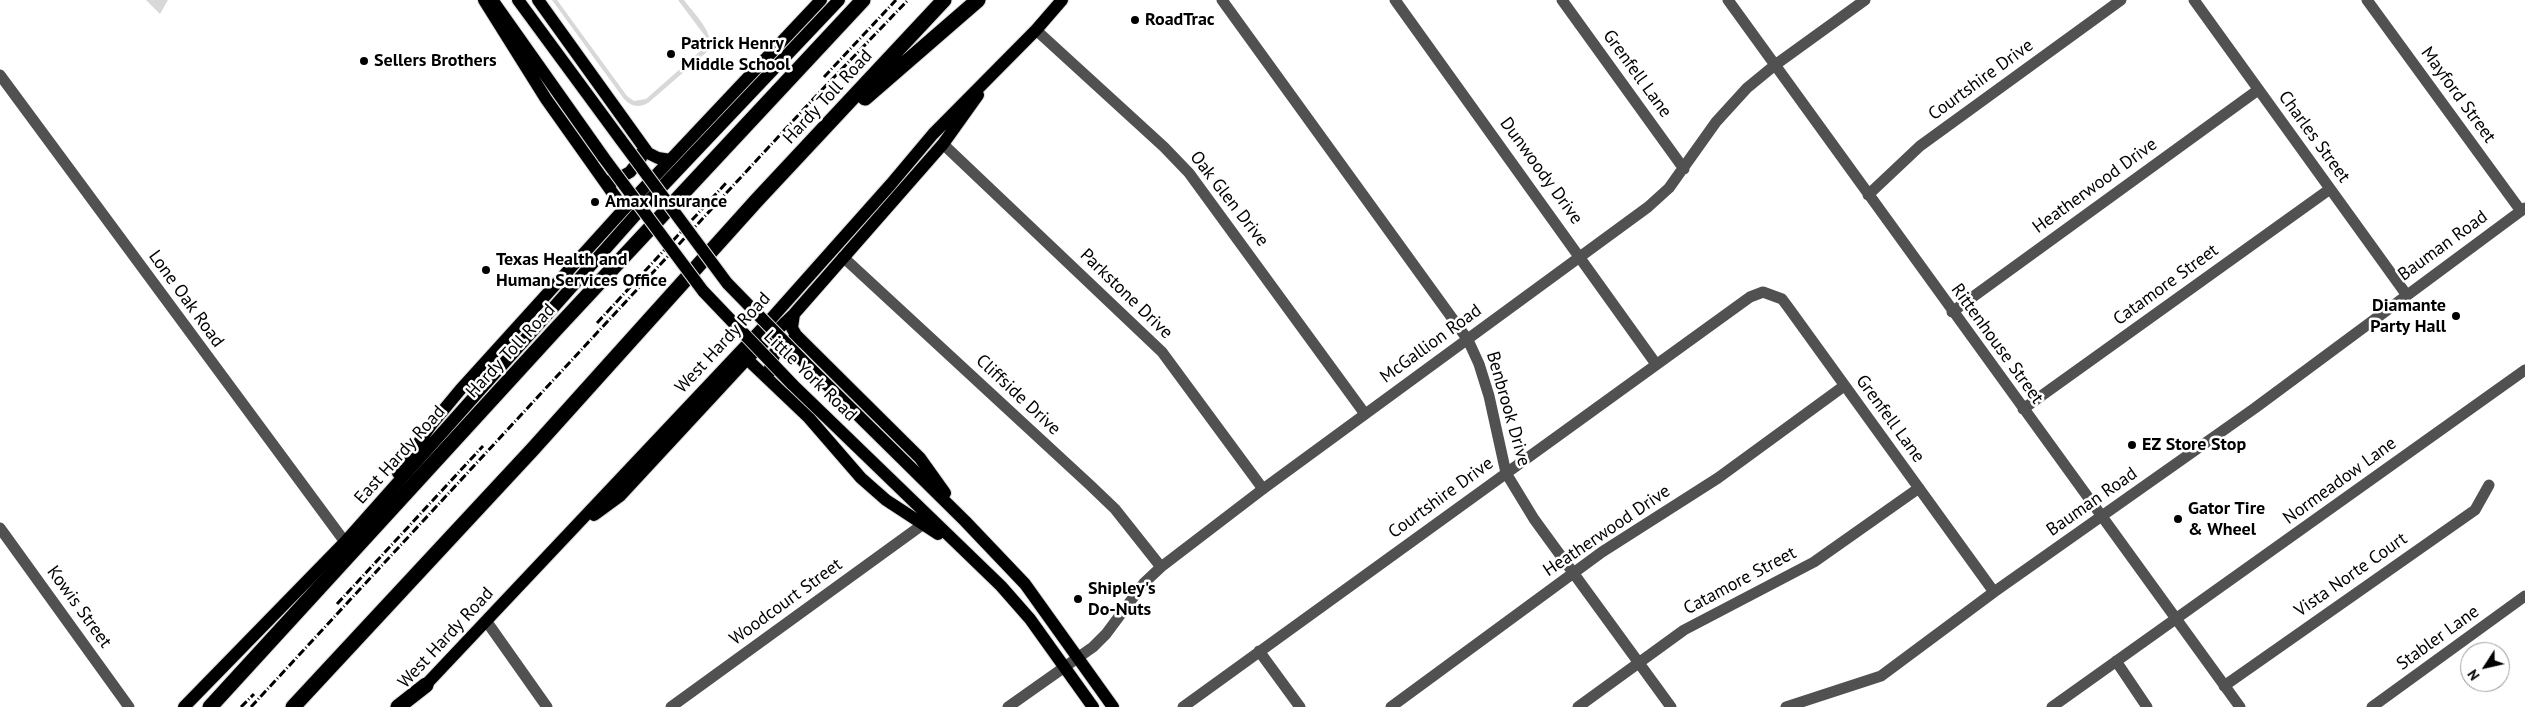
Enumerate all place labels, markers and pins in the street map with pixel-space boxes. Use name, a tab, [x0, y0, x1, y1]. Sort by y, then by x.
place label: RoadTrac	[1145, 9, 1215, 31]
marker: RoadTrac	[1129, 14, 1141, 26]
place label: Patrick Henry Middle School	[681, 33, 790, 76]
marker: Patrick Henry Middle School	[665, 48, 677, 60]
place label: Sellers Brothers	[374, 50, 497, 72]
marker: Sellers Brothers	[358, 55, 370, 67]
place label: Amax Insurance	[605, 191, 727, 213]
marker: Amax Insurance	[589, 196, 601, 208]
place label: Texas Health and Human Services Office	[496, 249, 667, 292]
marker: Texas Health and Human Services Office	[480, 264, 492, 276]
place label: Diamante Party Hall	[2370, 295, 2446, 338]
marker: Diamante Party Hall	[2450, 310, 2462, 322]
place label: EZ Store Stop	[2142, 434, 2246, 456]
marker: EZ Store Stop	[2126, 439, 2138, 451]
place label: Gator Tire & Wheel	[2188, 498, 2265, 540]
marker: Gator Tire & Wheel	[2172, 513, 2184, 525]
place label: Shipley's Do-Nuts	[1088, 578, 1156, 620]
marker: Shipley's Do-Nuts	[1072, 593, 1084, 605]

